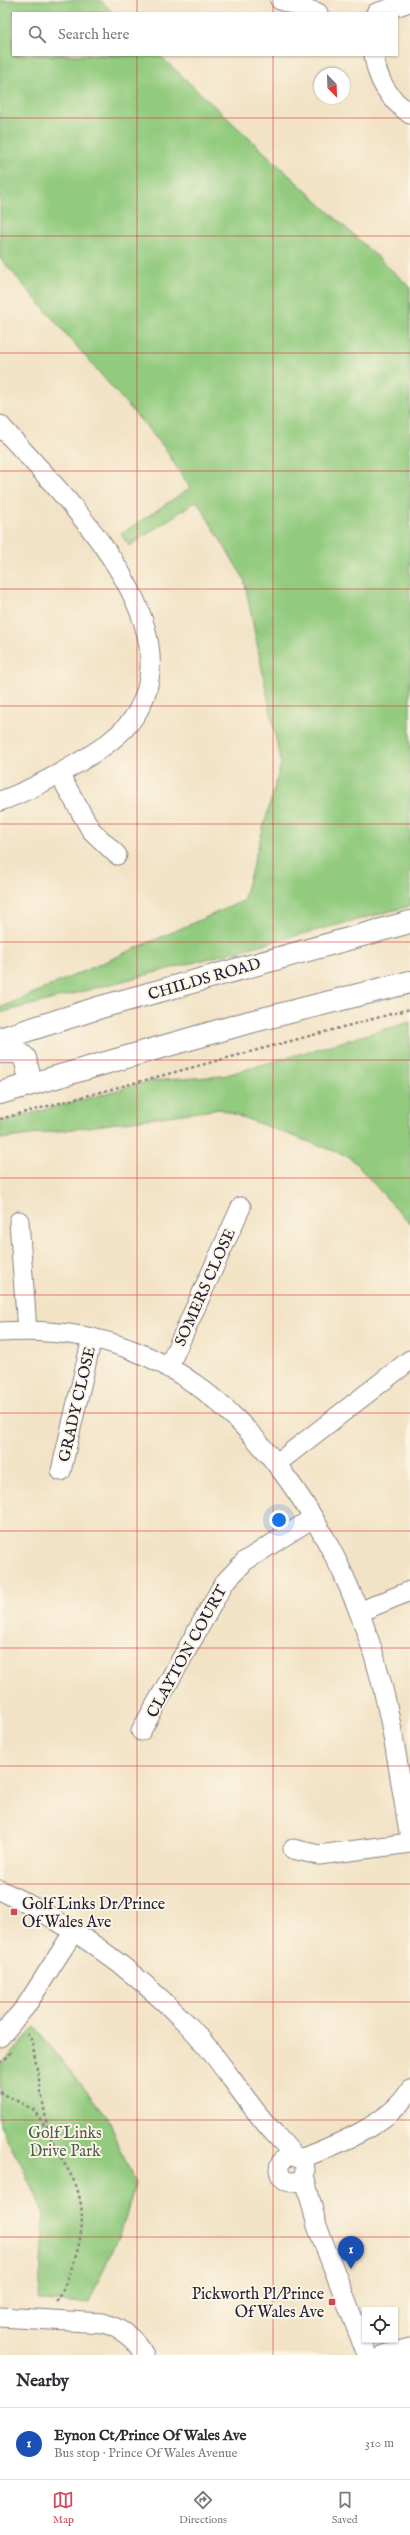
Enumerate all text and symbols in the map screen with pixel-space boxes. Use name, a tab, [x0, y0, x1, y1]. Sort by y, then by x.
search box	[12, 12, 398, 56]
icon: search	[26, 23, 48, 45]
text: Search here	[58, 25, 129, 44]
north arrow	[314, 68, 350, 104]
street label: CHILDS ROAD	[146, 954, 263, 1006]
street label: SOMERS CLOSE	[171, 1226, 241, 1350]
street label: GRADY CLOSE	[55, 1345, 101, 1464]
your location	[269, 1510, 289, 1530]
street label: CLAYTON COURT	[143, 1582, 233, 1722]
place label: Golf Links Dr/Prince Of Wales Ave	[22, 1895, 165, 1933]
marker: Golf Links Dr/Prince Of Wales Ave	[9, 1907, 19, 1917]
park label: Golf Links Drive Park	[28, 2124, 102, 2162]
pin: 1	[338, 2236, 364, 2269]
place label: Pickworth Pl/Prince Of Wales Ave	[192, 2285, 324, 2323]
marker: Pickworth Pl/Prince Of Wales Ave	[327, 2297, 337, 2307]
map controls	[362, 2307, 398, 2343]
button: locate	[362, 2307, 398, 2343]
text: Nearby	[16, 2371, 69, 2392]
text: Eynon Ct/Prince Of Wales Ave	[54, 2426, 246, 2445]
text: 1	[27, 2435, 31, 2452]
text: 310 m	[365, 2435, 394, 2452]
text: Bus stop · Prince Of Wales Avenue	[54, 2445, 238, 2462]
tab: Map	[52, 2489, 74, 2527]
tab: Directions	[179, 2489, 227, 2527]
tab: Saved	[332, 2489, 358, 2527]

